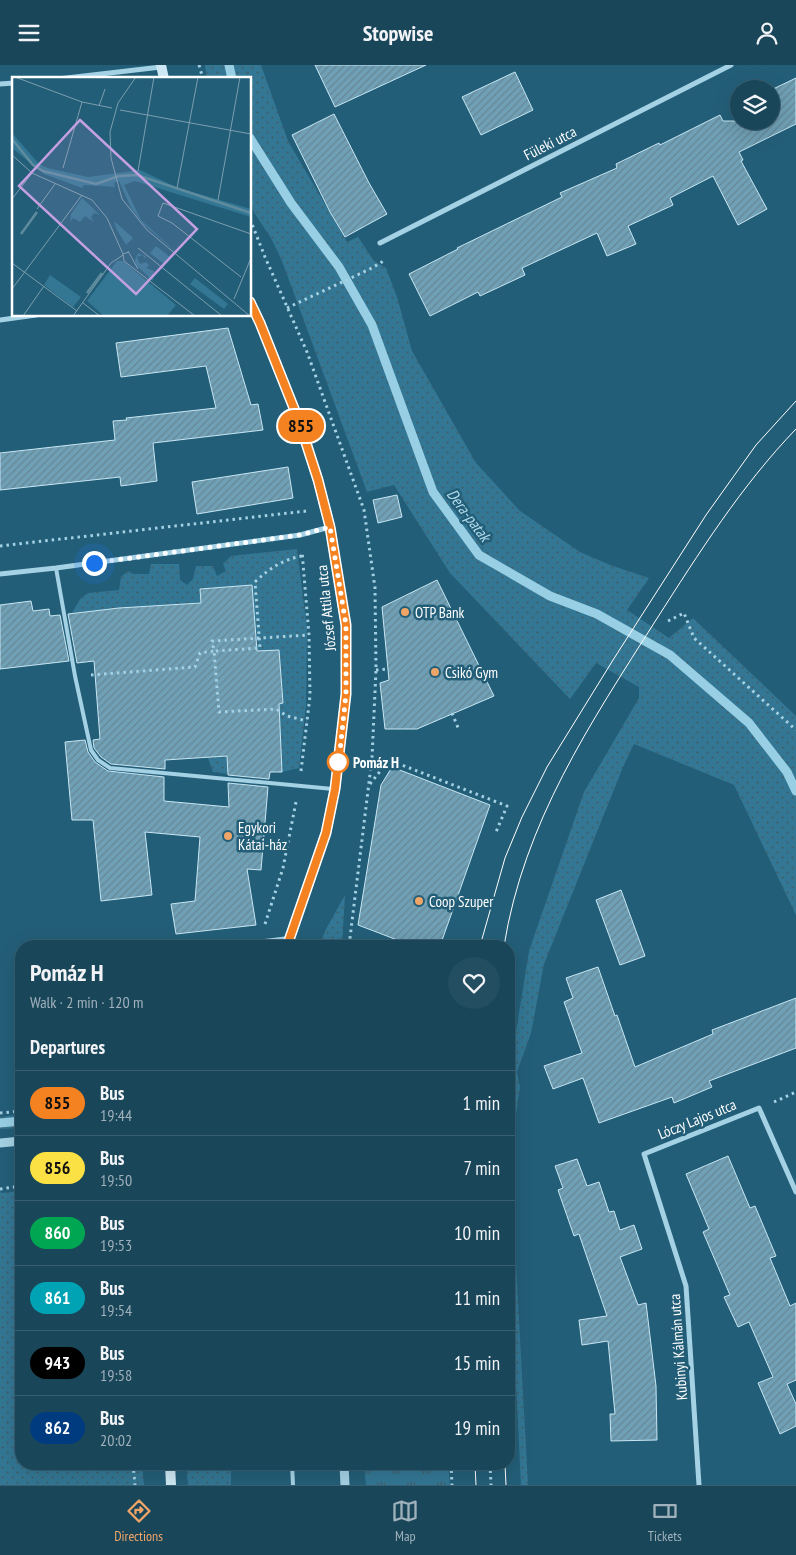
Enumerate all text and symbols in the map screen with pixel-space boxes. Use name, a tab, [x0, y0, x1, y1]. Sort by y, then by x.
icon: menu	[15, 19, 43, 47]
text: Stopwise	[363, 19, 433, 47]
icon: person	[753, 19, 781, 47]
inset map	[12, 77, 251, 316]
map controls	[730, 80, 780, 130]
button: layers	[730, 80, 780, 130]
street label: Füleki utca	[521, 122, 579, 164]
line badge: 855	[272, 410, 330, 442]
text: 855	[288, 414, 314, 437]
water label: Dera-patak	[443, 485, 496, 547]
your location	[82, 551, 107, 576]
street label: József Attila utca	[312, 564, 340, 653]
place label: OTP Bank	[415, 603, 465, 622]
marker: OTP Bank	[399, 606, 411, 618]
place label: Csikó Gym	[445, 663, 498, 682]
marker: Csikó Gym	[429, 666, 441, 678]
marker: Pomáz H	[327, 751, 349, 773]
place label: Pomáz H	[353, 753, 399, 772]
place label: Egykori Kátai-ház	[238, 818, 287, 854]
marker: Egykori Kátai-ház	[222, 830, 234, 842]
place label: Coop Szuper	[429, 892, 494, 911]
marker: Coop Szuper	[413, 895, 425, 907]
text: Pomáz H	[30, 957, 104, 988]
button: heart	[448, 957, 500, 1009]
text: Walk · 2 min · 120 m	[30, 992, 143, 1012]
text: Departures	[30, 1035, 105, 1059]
text: Bus	[100, 1081, 124, 1105]
text: 855	[45, 1091, 70, 1114]
text: 1 min	[463, 1091, 500, 1115]
street label: Lóczy Lajos utca	[655, 1095, 739, 1143]
text: 19:44	[100, 1105, 132, 1125]
text: Bus	[100, 1146, 124, 1170]
text: 856	[45, 1156, 70, 1179]
text: 7 min	[463, 1156, 500, 1180]
text: 19:50	[100, 1170, 132, 1190]
text: Bus	[100, 1211, 124, 1235]
text: 860	[45, 1221, 70, 1244]
text: 10 min	[454, 1221, 500, 1245]
text: 19:53	[100, 1235, 132, 1255]
text: Bus	[100, 1276, 124, 1300]
text: 861	[45, 1286, 70, 1309]
text: 11 min	[454, 1286, 500, 1310]
street label: Kubinyi Kálmán utca	[665, 1293, 691, 1401]
text: 19:54	[100, 1300, 132, 1320]
text: Bus	[100, 1341, 124, 1365]
text: 943	[45, 1351, 70, 1374]
text: 15 min	[454, 1351, 500, 1375]
text: 19:58	[100, 1365, 132, 1385]
text: Bus	[100, 1406, 124, 1430]
text: 862	[45, 1416, 70, 1439]
text: 19 min	[454, 1416, 500, 1440]
text: 20:02	[100, 1430, 132, 1450]
tab: Directions	[114, 1497, 163, 1545]
tab: Map	[391, 1497, 419, 1545]
tab: Tickets	[648, 1497, 682, 1545]

